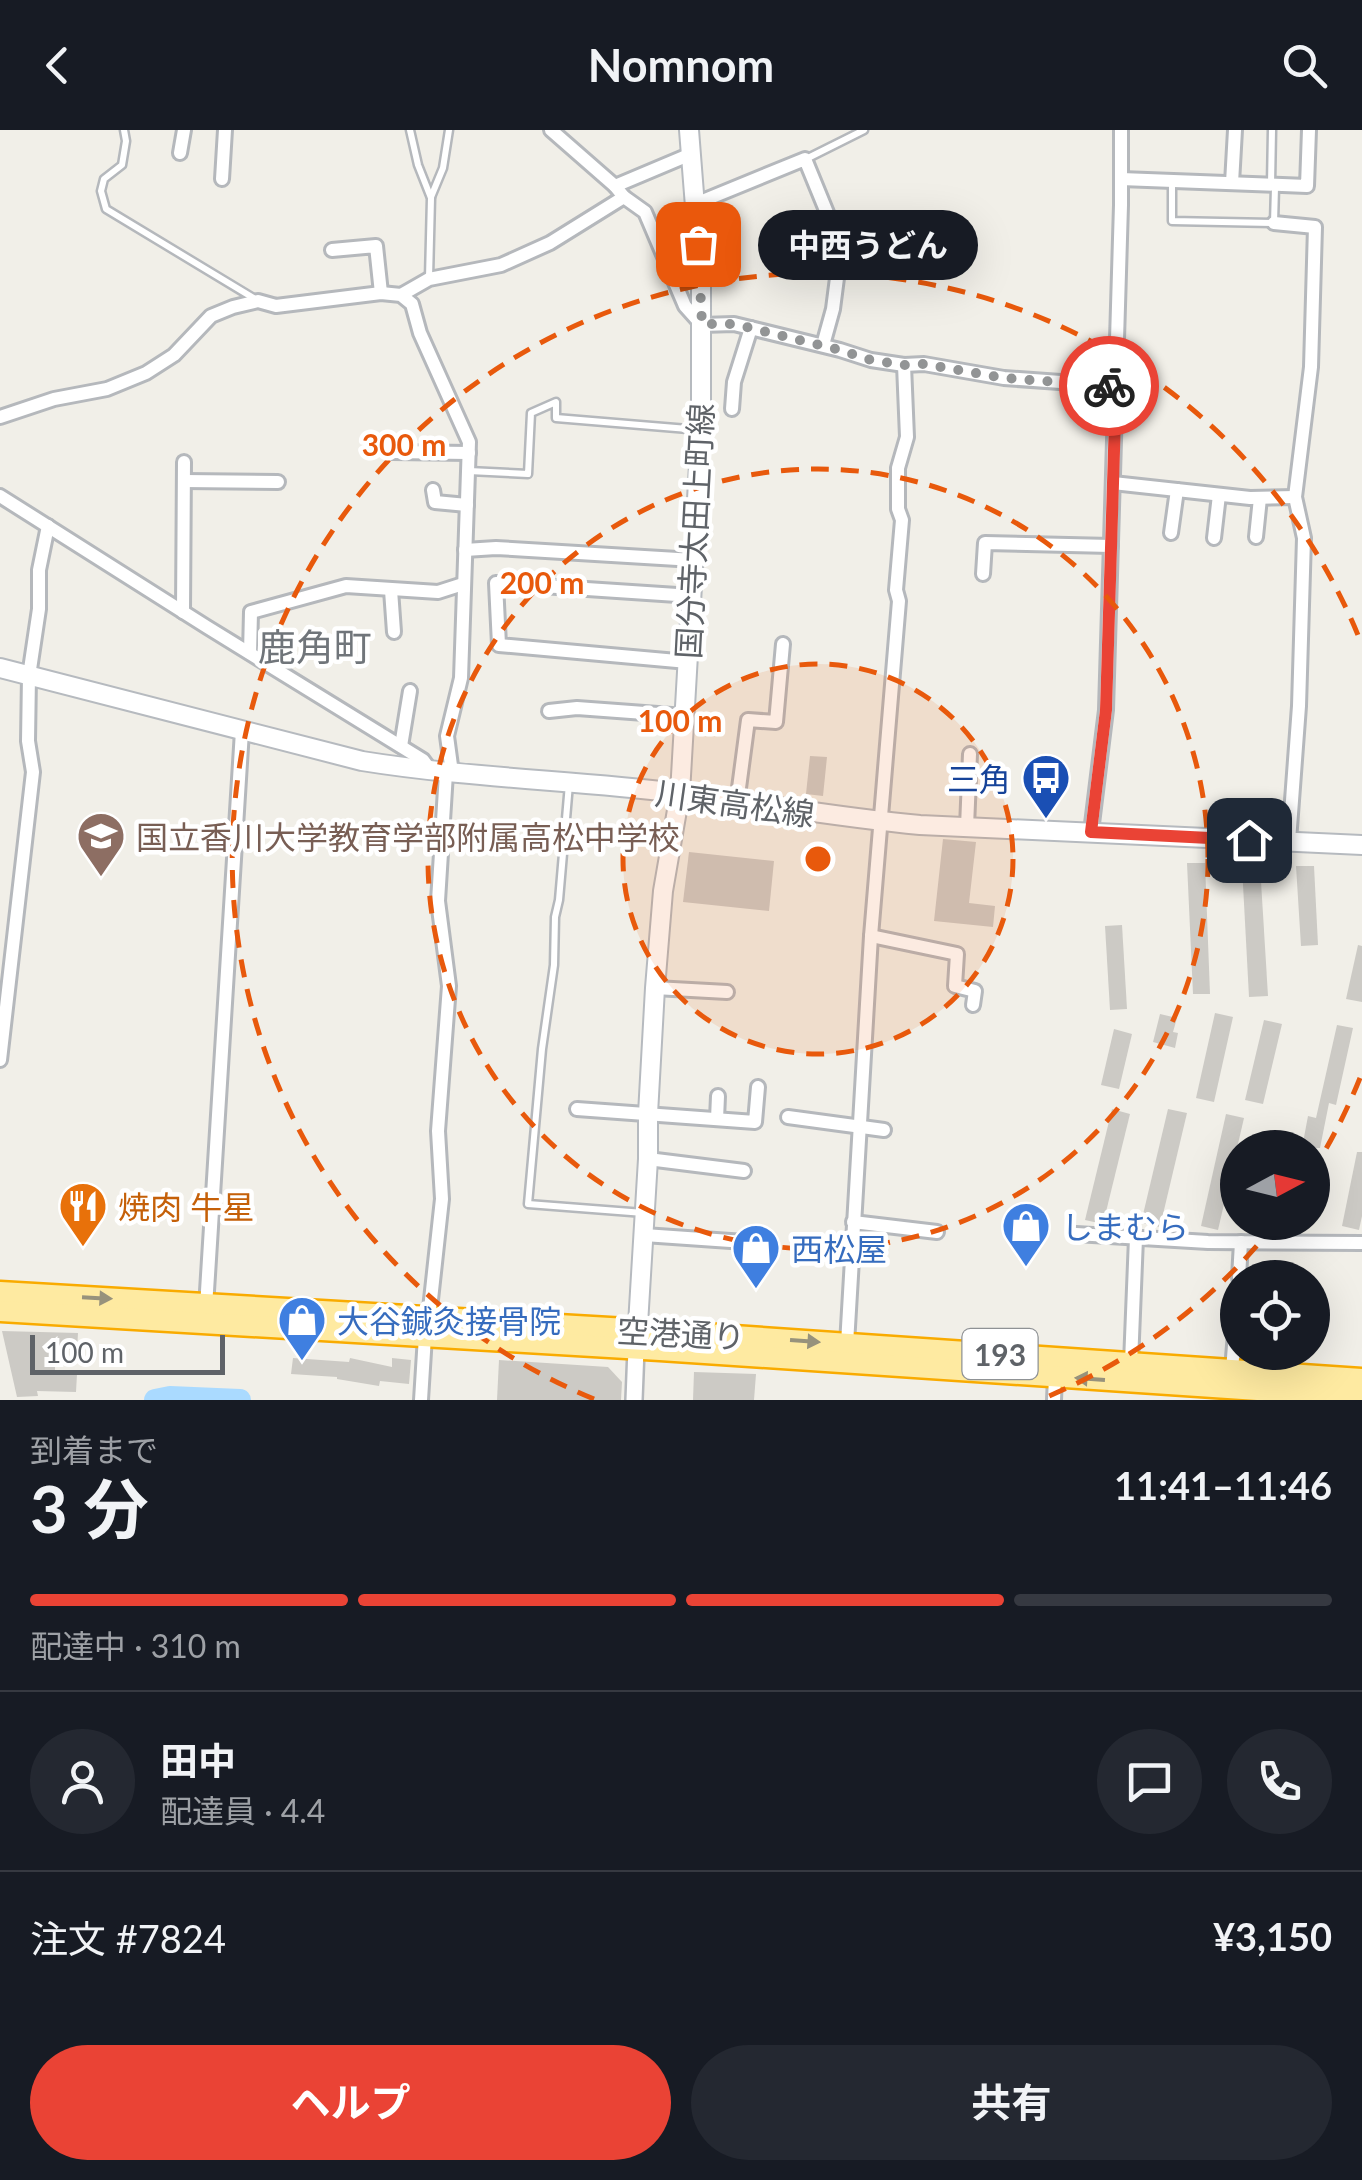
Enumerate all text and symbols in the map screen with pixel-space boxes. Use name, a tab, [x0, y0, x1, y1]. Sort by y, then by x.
icon: back	[30, 38, 85, 93]
text: Nomnom	[588, 38, 774, 92]
icon: search	[1277, 38, 1332, 93]
pin	[656, 202, 741, 287]
callout: 中西うどん	[758, 209, 978, 279]
icon: bag	[671, 217, 726, 272]
text: 中西うどん	[788, 225, 948, 264]
courier	[1059, 336, 1159, 436]
icon: bike	[1082, 359, 1137, 414]
street label: 国分寺太田上町線	[668, 402, 720, 660]
text: 300 m	[362, 426, 446, 462]
text: 200 m	[500, 564, 584, 600]
district label: 鹿角町	[258, 623, 372, 669]
text: 100 m	[638, 702, 722, 738]
bus stop icon: 三角	[1020, 752, 1072, 820]
place label: 三角	[947, 759, 1011, 798]
street label: 川東高松線	[653, 773, 817, 833]
pin	[1207, 798, 1292, 883]
school or university icon: 国立香川大学教育学部附属高松中学校	[75, 810, 127, 878]
icon: home	[1222, 813, 1277, 868]
place label: 国立香川大学教育学部附属高松中学校	[136, 817, 680, 856]
centre of rings	[800, 841, 836, 877]
north arrow	[1220, 1130, 1330, 1240]
map controls	[1220, 1130, 1330, 1370]
restaurant icon: 焼肉 牛星	[57, 1180, 109, 1248]
place label: 焼肉 牛星	[118, 1187, 254, 1226]
shop icon: しまむら	[1000, 1200, 1052, 1268]
place label: しまむら	[1061, 1207, 1189, 1246]
shop icon: 西松屋	[730, 1222, 782, 1290]
place label: 西松屋	[791, 1229, 887, 1268]
button: locate	[1220, 1260, 1330, 1370]
one-way arrow	[82, 1290, 114, 1306]
shop icon: 大谷鍼灸接骨院	[276, 1294, 328, 1362]
place label: 大谷鍼灸接骨院	[337, 1301, 561, 1340]
street label: 空港通り	[616, 1310, 746, 1356]
road number: 193	[962, 1329, 1038, 1379]
scale bar	[30, 1330, 225, 1374]
one-way arrow	[789, 1333, 821, 1349]
text: 100 m	[45, 1335, 124, 1369]
one-way arrow	[1074, 1371, 1106, 1387]
text: 到着まで	[30, 1430, 158, 1469]
text: 11:41–11:46	[1114, 1462, 1332, 1508]
text: 3 分	[30, 1469, 149, 1547]
text: 配達中 · 310 m	[30, 1626, 241, 1665]
button: person	[30, 1729, 135, 1834]
button: chat	[1097, 1729, 1202, 1834]
button: phone	[1227, 1729, 1332, 1834]
text: 田中	[160, 1737, 236, 1783]
text: 配達員 · 4.4	[160, 1791, 325, 1830]
text: ¥3,150	[1213, 1913, 1332, 1959]
text: 注文 #7824	[30, 1915, 226, 1961]
button: ヘルプ	[30, 2045, 671, 2160]
button: 共有	[691, 2045, 1332, 2160]

